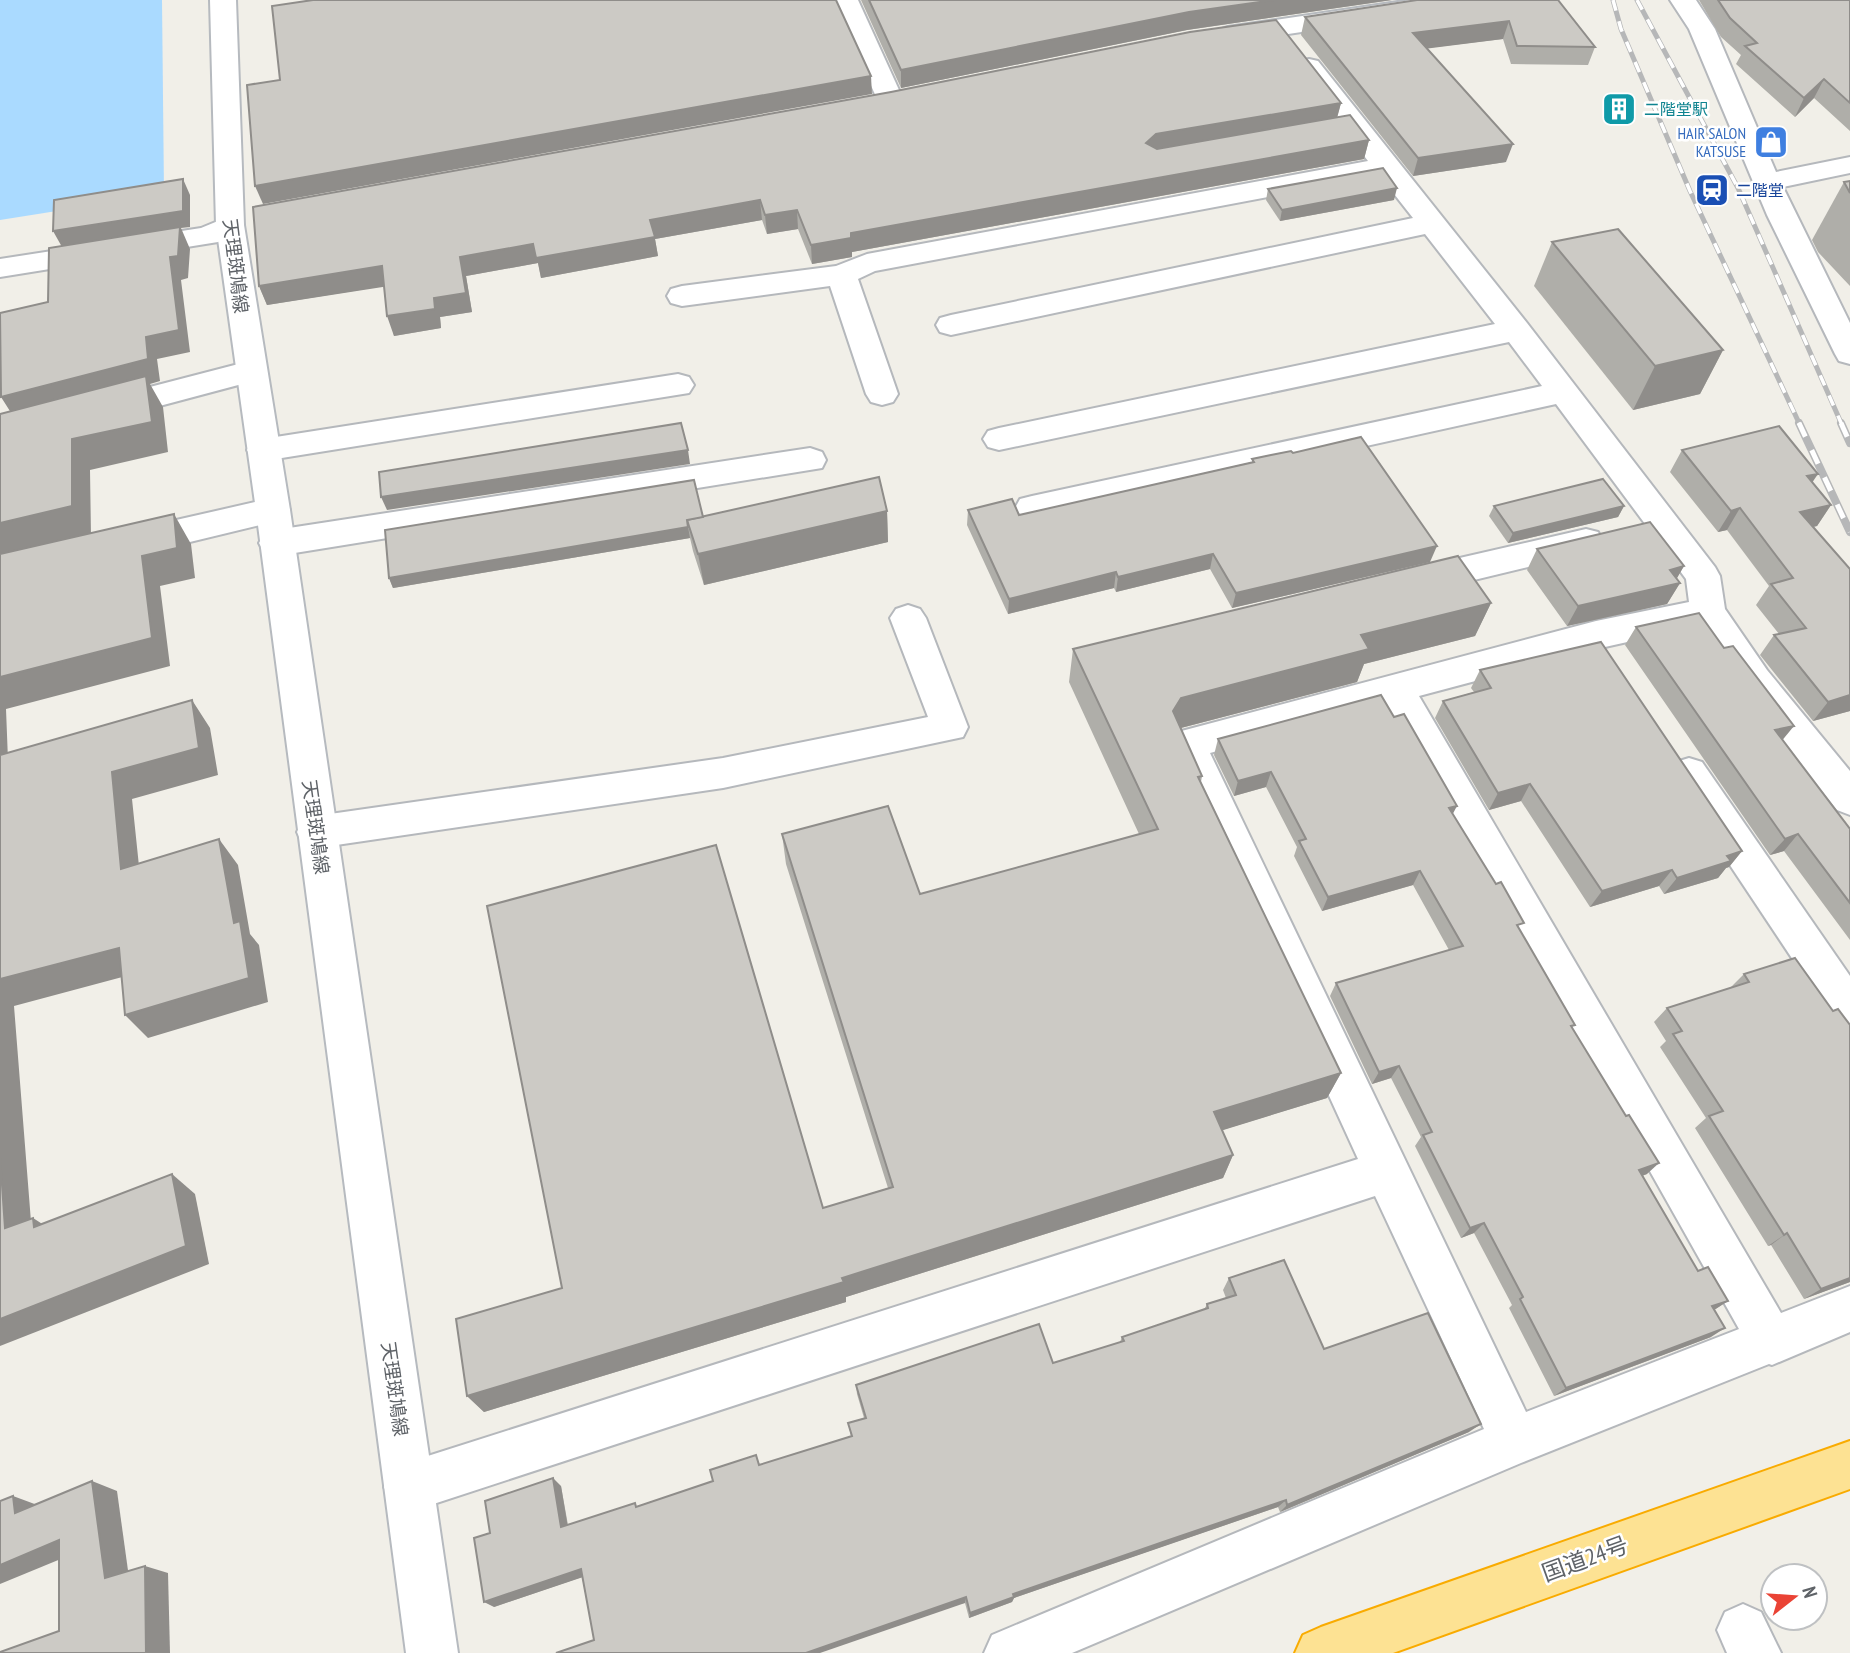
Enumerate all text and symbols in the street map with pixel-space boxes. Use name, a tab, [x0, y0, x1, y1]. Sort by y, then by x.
building icon: 二階堂駅	[1600, 90, 1638, 128]
place label: 二階堂駅	[1644, 99, 1708, 119]
place label: HAIR SALON KATSUSE	[1678, 123, 1746, 161]
shop icon: HAIR SALON KATSUSE	[1752, 123, 1790, 161]
station icon: 二階堂	[1693, 171, 1731, 209]
place label: 二階堂	[1736, 180, 1784, 200]
street label: 天理斑鳩線	[218, 217, 254, 315]
street label: 天理斑鳩線	[298, 778, 334, 876]
street label: 天理斑鳩線	[377, 1340, 413, 1438]
street label: 国道24号	[1538, 1530, 1632, 1587]
north arrow	[1759, 1562, 1829, 1632]
text: N	[1797, 1584, 1823, 1600]

